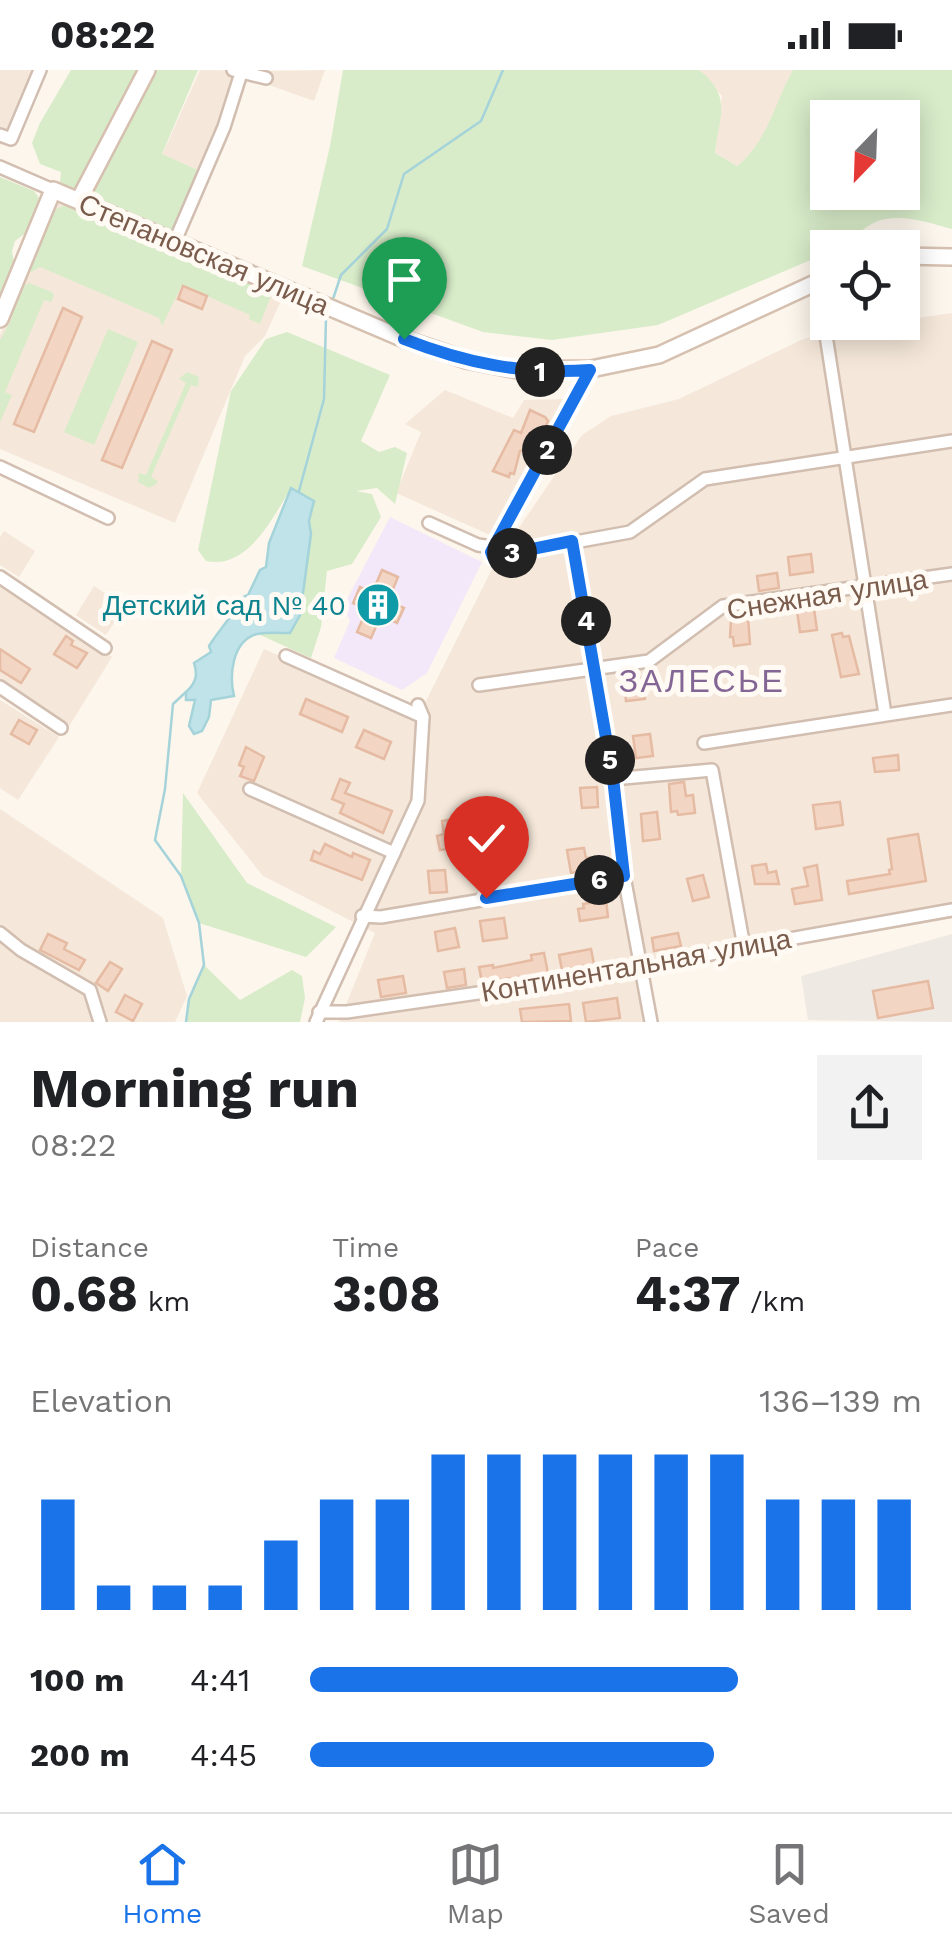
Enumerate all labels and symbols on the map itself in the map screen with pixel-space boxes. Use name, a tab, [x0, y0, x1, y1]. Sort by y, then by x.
north arrow	[810, 100, 920, 210]
street label: Степановская улица	[74, 187, 334, 322]
pin	[362, 237, 447, 340]
pin: 1	[515, 347, 565, 397]
pin: 2	[522, 425, 572, 475]
pin: 3	[487, 528, 537, 578]
street label: Снежная улица	[725, 562, 930, 627]
building icon: Детский сад № 40	[355, 582, 401, 628]
place label: Детский сад № 40	[103, 589, 346, 622]
pin: 4	[561, 596, 611, 646]
district label: ЗАЛЕСЬЕ	[619, 662, 785, 700]
pin: 5	[585, 735, 635, 785]
pin	[444, 796, 529, 899]
pin: 6	[574, 855, 624, 905]
street label: Континентальная улица	[479, 922, 794, 1009]

